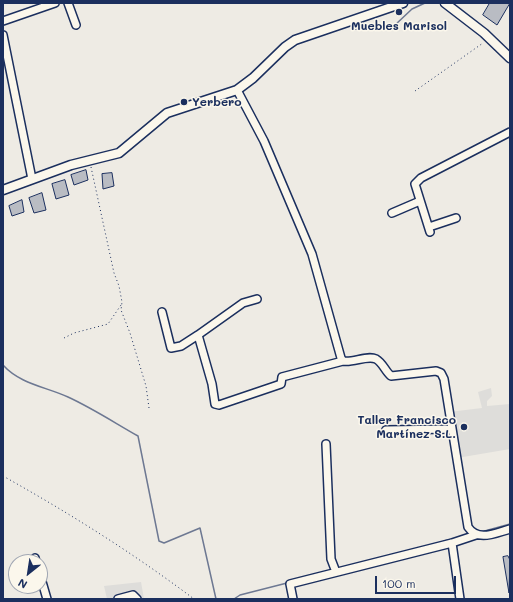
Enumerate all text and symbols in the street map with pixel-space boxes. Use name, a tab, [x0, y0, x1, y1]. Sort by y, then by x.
marker: Muebles Marisol	[394, 7, 404, 17]
place label: Muebles Marisol	[351, 19, 447, 33]
place label: Yerbero	[192, 95, 242, 109]
marker: Yerbero	[179, 97, 189, 107]
place label: Taller Francisco Martínez S.L.	[357, 413, 456, 441]
marker: Taller Francisco Martínez S.L.	[459, 422, 469, 432]
north arrow	[8, 554, 48, 594]
scale bar	[377, 568, 458, 594]
text: N	[15, 575, 30, 593]
text: 100 m	[382, 575, 416, 591]

